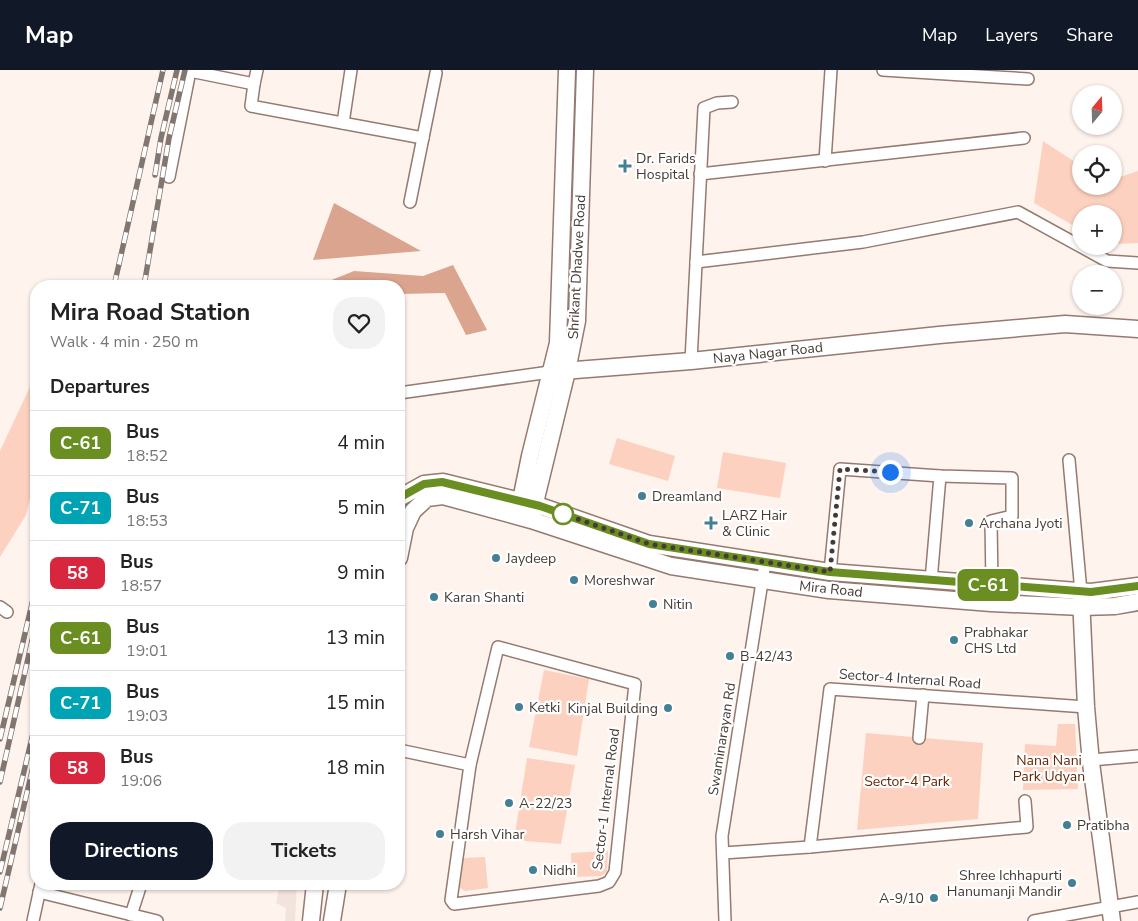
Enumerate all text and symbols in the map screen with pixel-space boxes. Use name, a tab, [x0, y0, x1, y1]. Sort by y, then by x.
text: Map	[25, 19, 73, 51]
text: Map	[922, 23, 957, 47]
text: Layers	[985, 23, 1038, 47]
text: Share	[1066, 23, 1113, 47]
north arrow	[1072, 85, 1122, 135]
map controls	[1072, 85, 1122, 315]
button: locate	[1072, 145, 1122, 195]
place label: Dr. Farids Hospital	[636, 149, 696, 184]
marker: Dr. Farids Hospital	[618, 159, 632, 173]
street label: Shrikant Dhadwe Road	[564, 194, 590, 340]
button: +	[1072, 205, 1122, 255]
button: −	[1072, 265, 1122, 315]
text: Mira Road Station	[50, 296, 250, 328]
button: heart	[333, 297, 385, 349]
text: Walk · 4 min · 250 m	[50, 331, 198, 353]
street label: Naya Nagar Road	[712, 338, 824, 368]
text: Departures	[50, 374, 150, 400]
text: Bus	[126, 419, 159, 445]
text: 4 min	[337, 430, 385, 456]
text: C-61	[60, 431, 101, 455]
text: 18:52	[126, 445, 168, 467]
your location	[878, 460, 903, 485]
text: Bus	[126, 484, 159, 510]
place label: Dreamland	[652, 487, 722, 506]
marker: Dreamland	[636, 490, 648, 502]
text: 5 min	[337, 495, 385, 521]
text: C-71	[60, 496, 101, 520]
unlabelled marker	[552, 503, 574, 525]
place label: LARZ Hair & Clinic	[722, 506, 787, 541]
text: 18:53	[126, 510, 168, 532]
place label: Archana Jyoti	[979, 514, 1062, 533]
marker: LARZ Hair & Clinic	[704, 516, 718, 530]
marker: Archana Jyoti	[963, 517, 975, 529]
text: Bus	[120, 549, 153, 575]
place label: Jaydeep	[505, 549, 556, 568]
marker: Jaydeep	[490, 552, 502, 564]
text: 9 min	[337, 560, 385, 586]
text: 58	[67, 561, 88, 585]
line badge: C-61	[953, 569, 1023, 601]
place label: Moreshwar	[584, 571, 655, 590]
text: C-61	[967, 573, 1009, 597]
marker: Moreshwar	[568, 574, 580, 586]
text: 18:57	[120, 575, 162, 597]
street label: Mira Road	[798, 576, 864, 602]
place label: Karan Shanti	[444, 588, 524, 607]
marker: Karan Shanti	[428, 591, 440, 603]
place label: Nitin	[663, 595, 693, 614]
marker: Nitin	[647, 598, 659, 610]
text: Bus	[126, 614, 159, 640]
place label: Prabhakar CHS Ltd	[964, 623, 1028, 658]
text: 13 min	[326, 625, 385, 651]
text: C-61	[60, 626, 101, 650]
marker: Prabhakar CHS Ltd	[948, 634, 960, 646]
text: 19:01	[126, 640, 168, 662]
place label: B-42/43	[740, 647, 793, 666]
marker: B-42/43	[724, 650, 736, 662]
street label: Sector-4 Internal Road	[838, 665, 982, 693]
text: Bus	[126, 679, 159, 705]
street label: Swaminarayan Rd	[704, 681, 740, 797]
text: 15 min	[326, 690, 385, 716]
text: C-71	[60, 691, 101, 715]
place label: Ketki	[529, 698, 560, 717]
place label: Kinjal Building	[567, 699, 658, 718]
marker: Ketki	[513, 701, 525, 713]
marker: Kinjal Building	[662, 702, 674, 714]
text: 19:03	[126, 705, 168, 727]
street label: Sector-1 Internal Road	[588, 727, 624, 871]
text: Bus	[120, 744, 153, 770]
park label: Nana Nani Park Udyan	[1013, 751, 1085, 786]
text: 18 min	[326, 755, 385, 781]
text: 58	[67, 756, 88, 780]
text: 19:06	[120, 770, 162, 792]
park label: Sector-4 Park	[864, 772, 951, 791]
place label: A-22/23	[519, 794, 572, 813]
marker: A-22/23	[503, 797, 515, 809]
place label: Pratibha	[1077, 816, 1130, 835]
marker: Pratibha	[1061, 819, 1073, 831]
button: Directions	[50, 822, 213, 880]
button: Tickets	[223, 822, 385, 880]
place label: Harsh Vihar	[450, 825, 525, 844]
marker: Harsh Vihar	[434, 828, 446, 840]
place label: Nidhi	[543, 861, 576, 880]
marker: Nidhi	[527, 864, 539, 876]
place label: Shree Ichhapurti Hanumanji Mandir	[947, 866, 1062, 901]
marker: Shree Ichhapurti Hanumanji Mandir	[1066, 877, 1078, 889]
place label: A-9/10	[879, 889, 924, 908]
marker: A-9/10	[928, 892, 940, 904]

